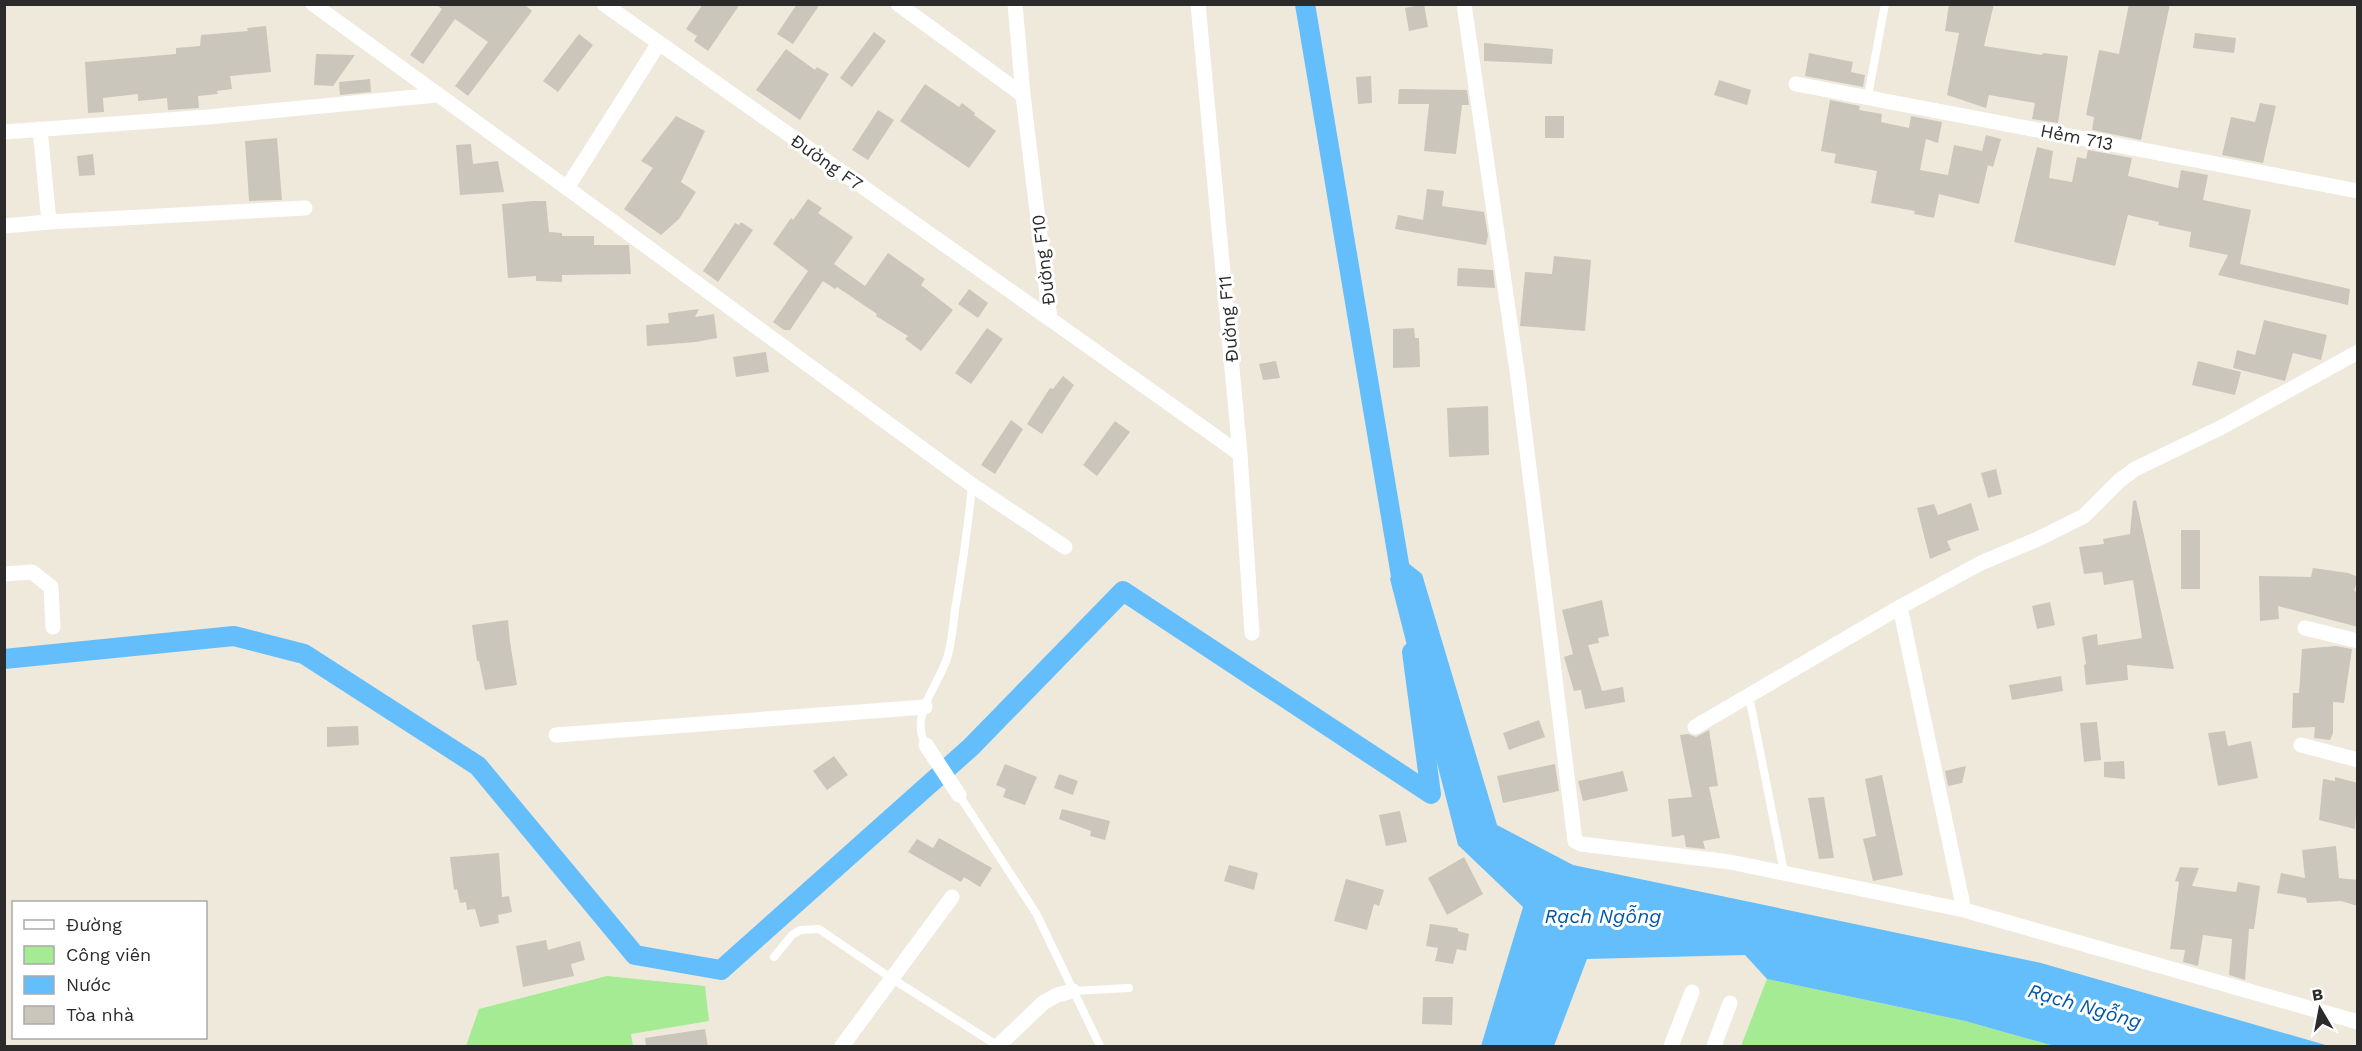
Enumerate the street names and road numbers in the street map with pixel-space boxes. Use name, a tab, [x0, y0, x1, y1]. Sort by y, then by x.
street label: Hẻm 713	[2039, 120, 2115, 154]
street label: Đường F7	[787, 130, 867, 194]
street label: Đường F10	[1027, 213, 1059, 307]
street label: Đường F11	[1214, 275, 1242, 363]

